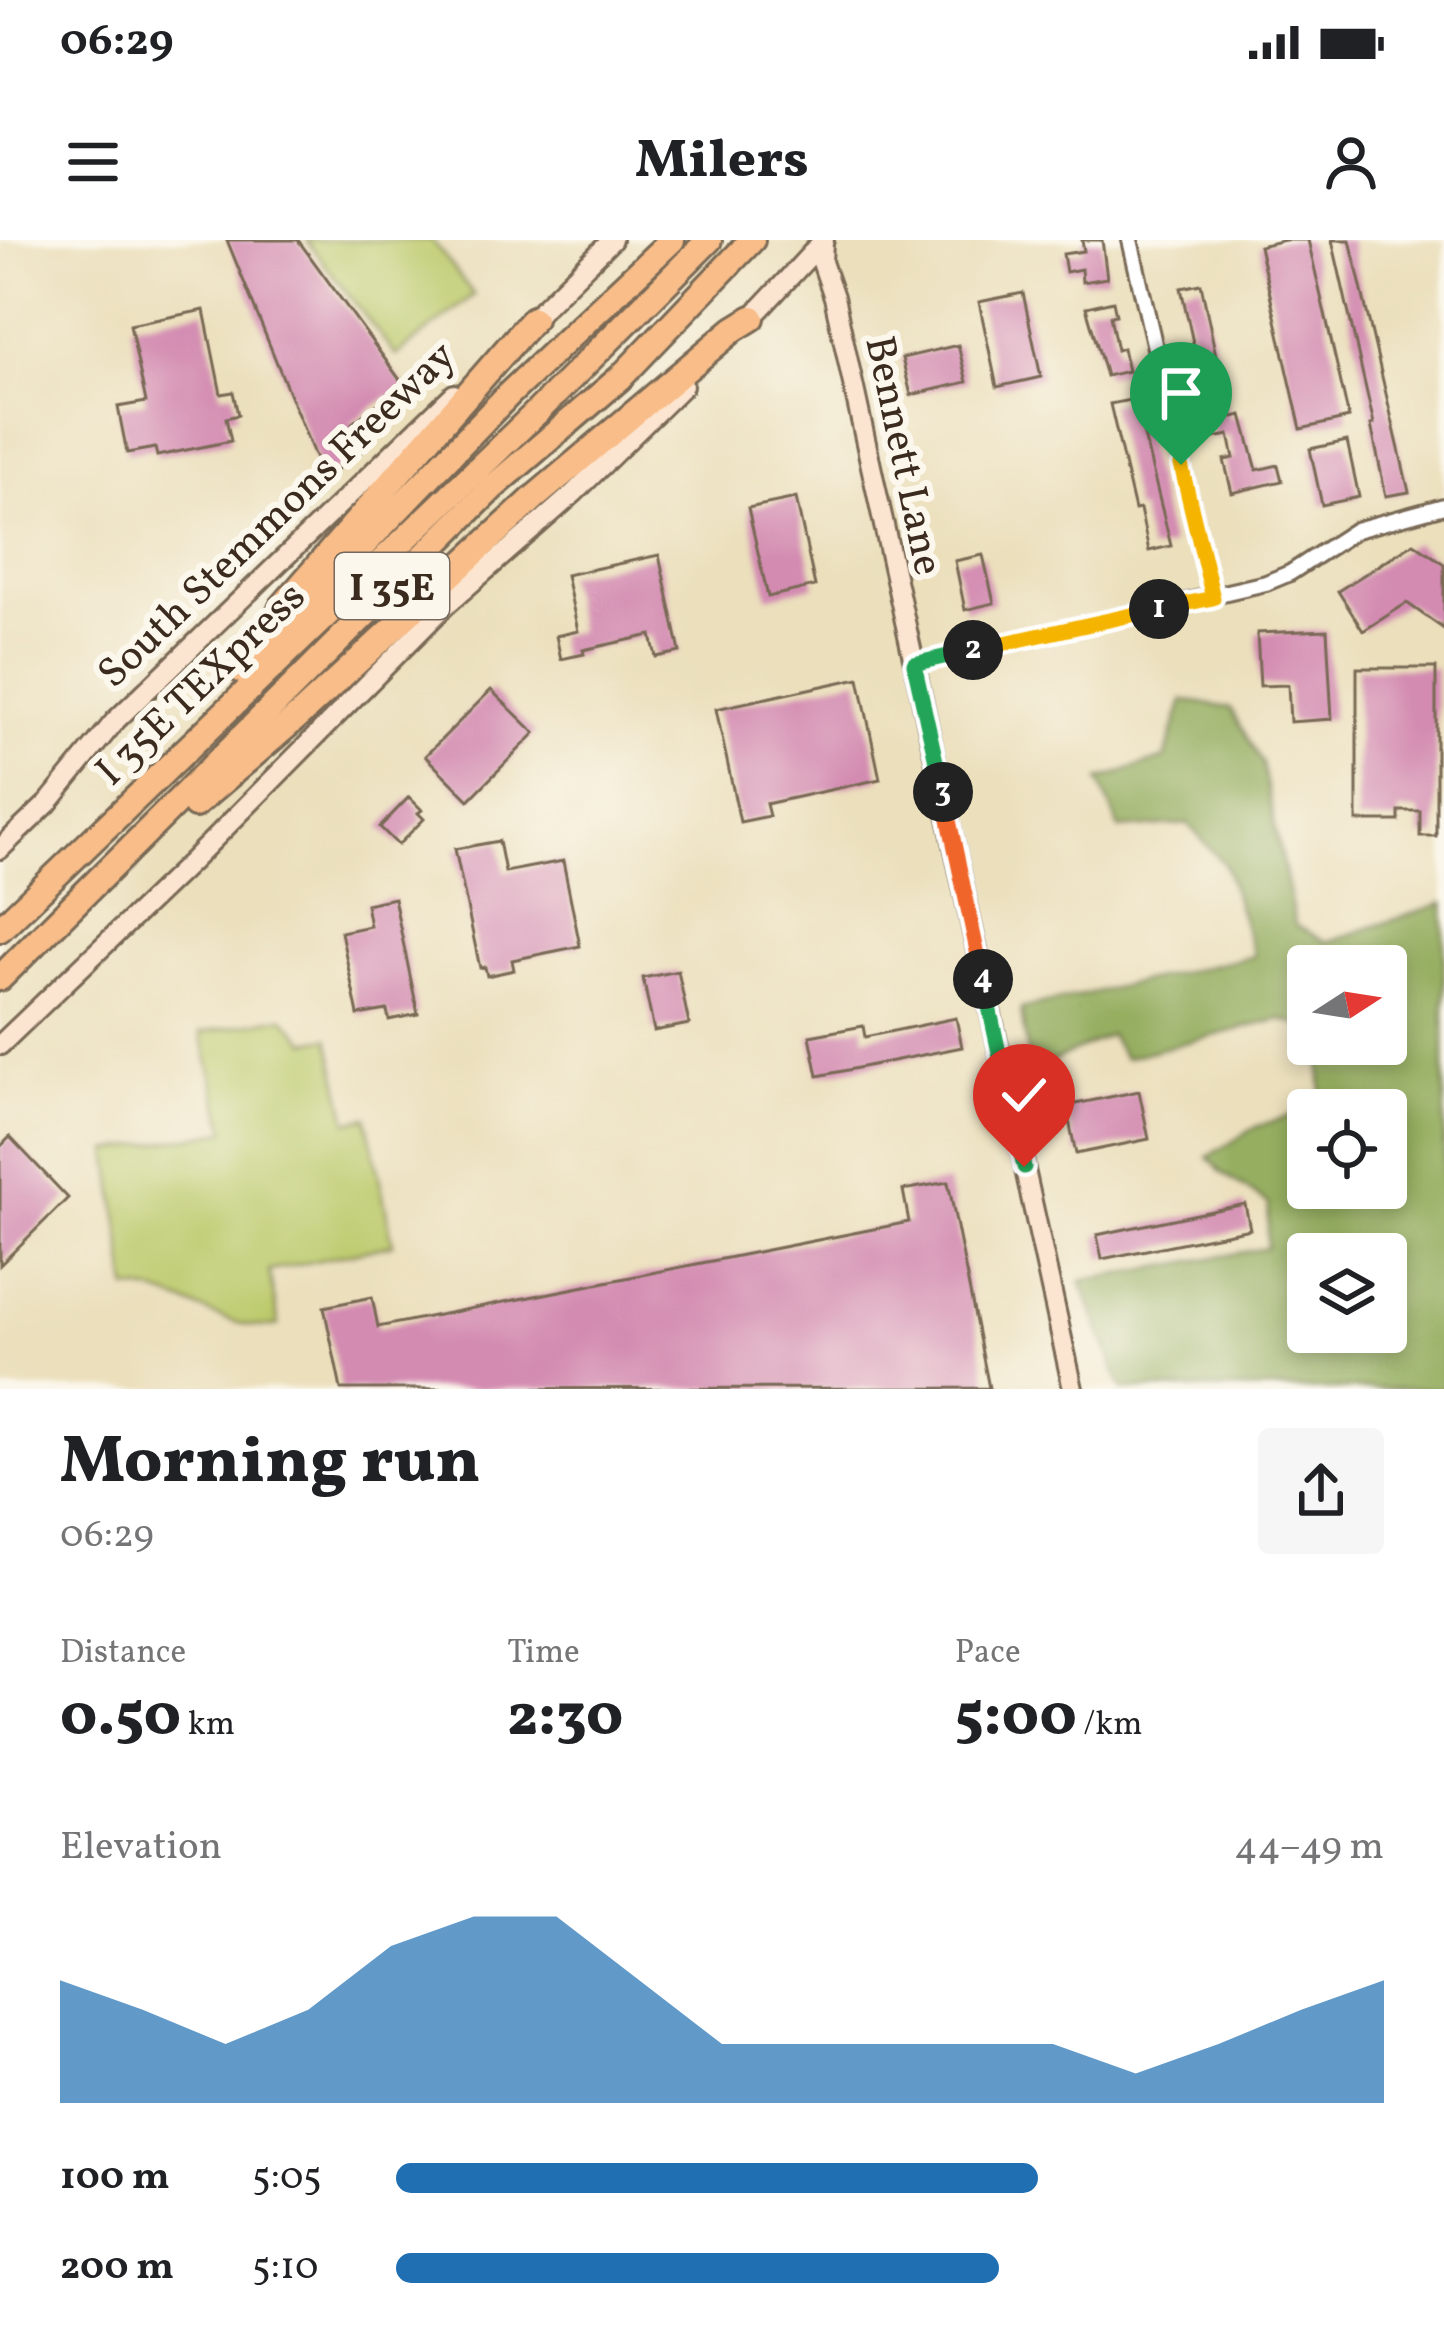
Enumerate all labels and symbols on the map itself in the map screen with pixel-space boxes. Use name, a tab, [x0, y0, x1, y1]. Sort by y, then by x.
street label: South Stemmons Freeway	[86, 329, 470, 703]
street label: Bennett Lane	[847, 331, 956, 581]
pin	[1130, 342, 1232, 465]
road number: I 35E	[335, 553, 449, 619]
street label: I 35E TEXpress	[84, 570, 320, 801]
pin: 1	[1129, 579, 1189, 639]
pin: 2	[943, 620, 1003, 680]
pin: 3	[913, 762, 973, 822]
north arrow	[1287, 945, 1407, 1065]
pin: 4	[953, 949, 1013, 1009]
pin	[973, 1044, 1075, 1167]

